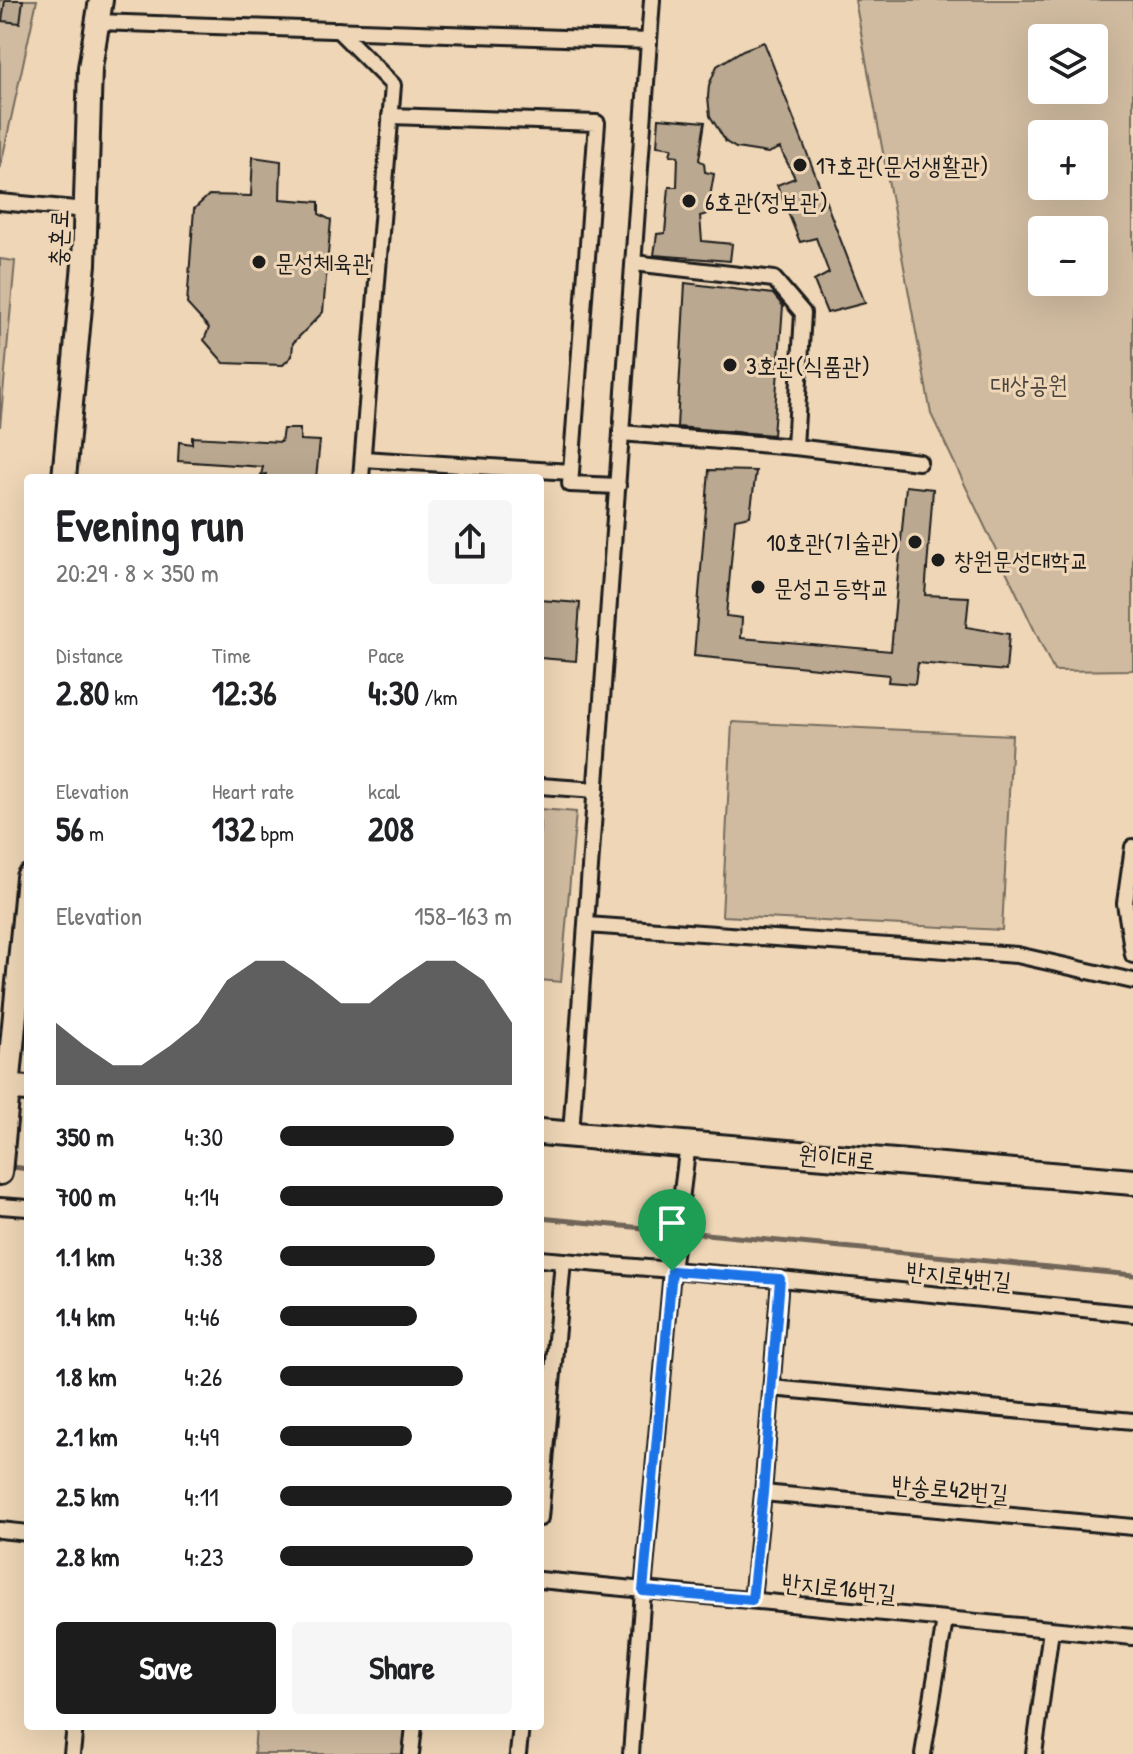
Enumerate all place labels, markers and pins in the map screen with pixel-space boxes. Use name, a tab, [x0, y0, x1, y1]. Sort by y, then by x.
place label: 17호관(문성생활관)	[816, 149, 989, 181]
marker: 17호관(문성생활관)	[791, 156, 809, 174]
place label: 6호관(정보관)	[705, 185, 828, 217]
marker: 6호관(정보관)	[680, 192, 698, 210]
place label: 문성체육관	[275, 246, 372, 278]
marker: 문성체육관	[250, 253, 268, 271]
place label: 3호관(식품관)	[746, 349, 870, 381]
marker: 3호관(식품관)	[721, 356, 739, 374]
place label: 10호관(기술관)	[766, 526, 899, 558]
marker: 10호관(기술관)	[906, 533, 924, 551]
place label: 창원문성대학교	[954, 544, 1089, 576]
marker: 창원문성대학교	[929, 551, 947, 569]
place label: 문성고등학교	[774, 571, 890, 603]
marker: 문성고등학교	[749, 578, 767, 596]
pin	[638, 1189, 706, 1271]

